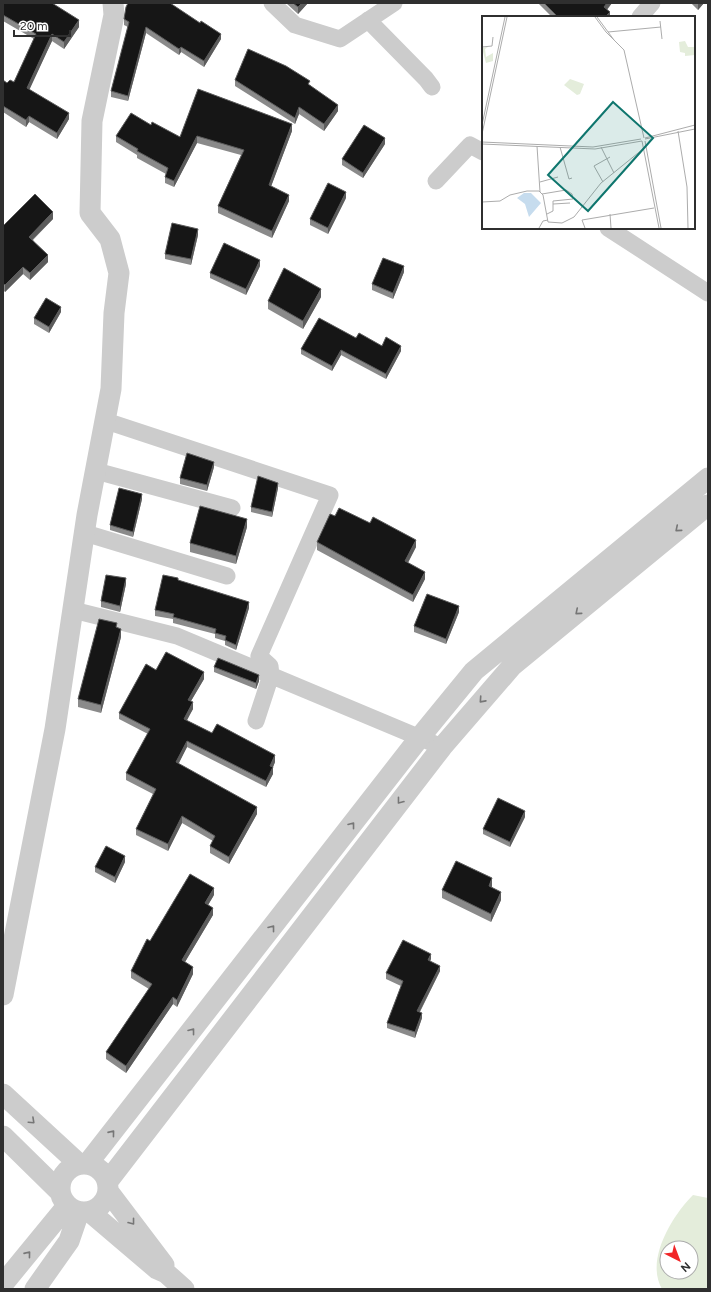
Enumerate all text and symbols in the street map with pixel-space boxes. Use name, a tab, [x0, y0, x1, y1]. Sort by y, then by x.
scale bar	[14, 12, 70, 38]
inset map	[482, 16, 695, 229]
text: 20 m	[20, 19, 48, 33]
one-way arrow	[675, 525, 683, 532]
one-way arrow	[575, 608, 582, 615]
one-way arrow	[480, 695, 487, 703]
one-way arrow	[398, 796, 405, 803]
one-way arrow	[347, 823, 354, 830]
one-way arrow	[267, 925, 274, 932]
one-way arrow	[187, 1028, 194, 1035]
one-way arrow	[27, 1116, 35, 1124]
one-way arrow	[107, 1131, 114, 1138]
one-way arrow	[127, 1217, 134, 1224]
north arrow	[659, 1240, 699, 1280]
one-way arrow	[23, 1251, 30, 1258]
text: N	[678, 1259, 693, 1275]

